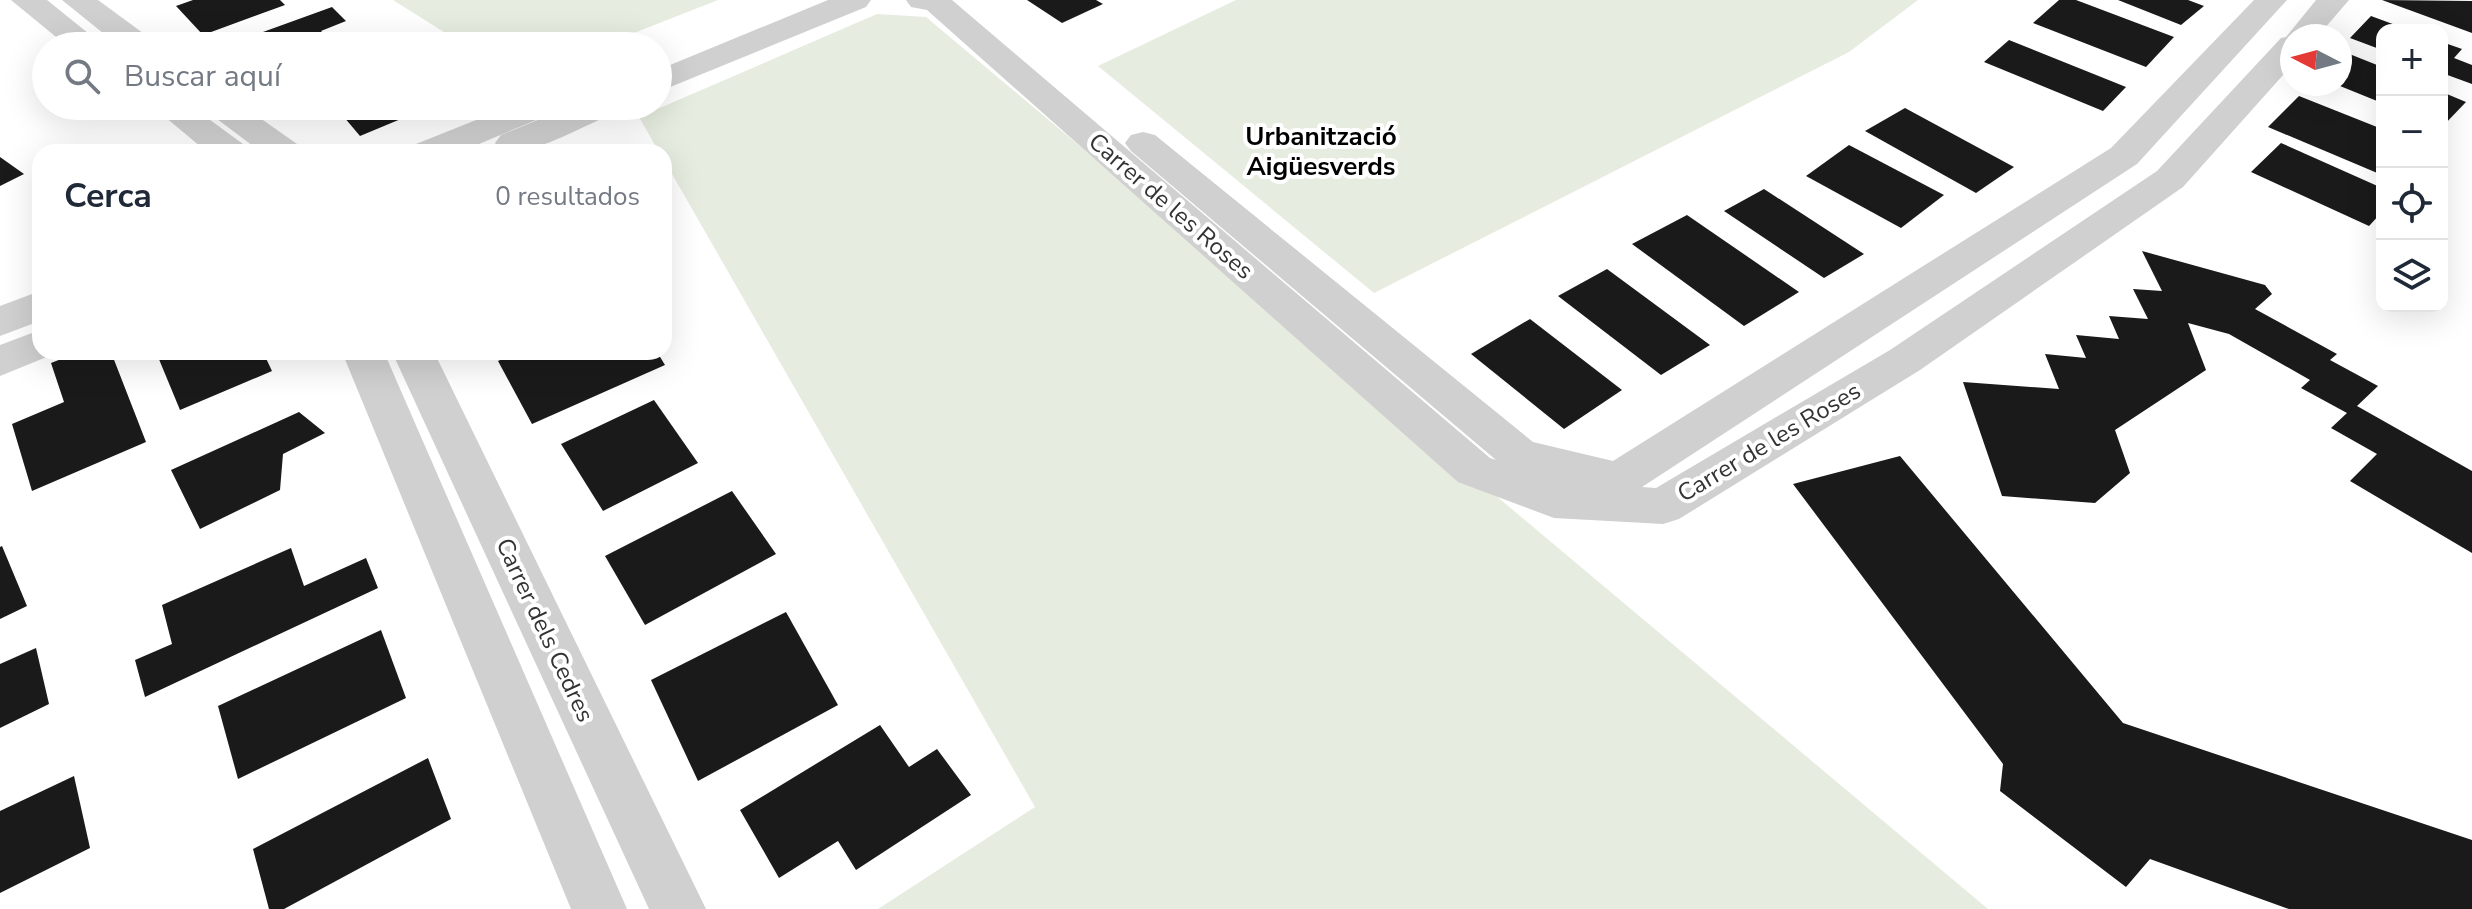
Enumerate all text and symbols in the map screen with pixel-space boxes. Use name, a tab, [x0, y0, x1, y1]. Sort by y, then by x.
north arrow	[2280, 24, 2352, 96]
map controls	[2376, 24, 2448, 312]
button: +	[2376, 24, 2448, 96]
search box	[32, 32, 672, 120]
icon: search	[60, 54, 104, 98]
text: Buscar aquí	[124, 56, 281, 97]
button: −	[2376, 96, 2448, 168]
district label: Urbanització Aigüesverds	[1245, 119, 1397, 184]
street label: Carrer de les Roses	[1082, 126, 1260, 286]
button: locate	[2376, 168, 2448, 240]
text: Cerca	[64, 173, 152, 219]
text: 0 resultados	[495, 179, 640, 214]
button: layers	[2376, 240, 2448, 312]
street label: Carrer de les Roses	[1671, 375, 1867, 509]
street label: Carrer dels Cedres	[488, 533, 602, 727]

